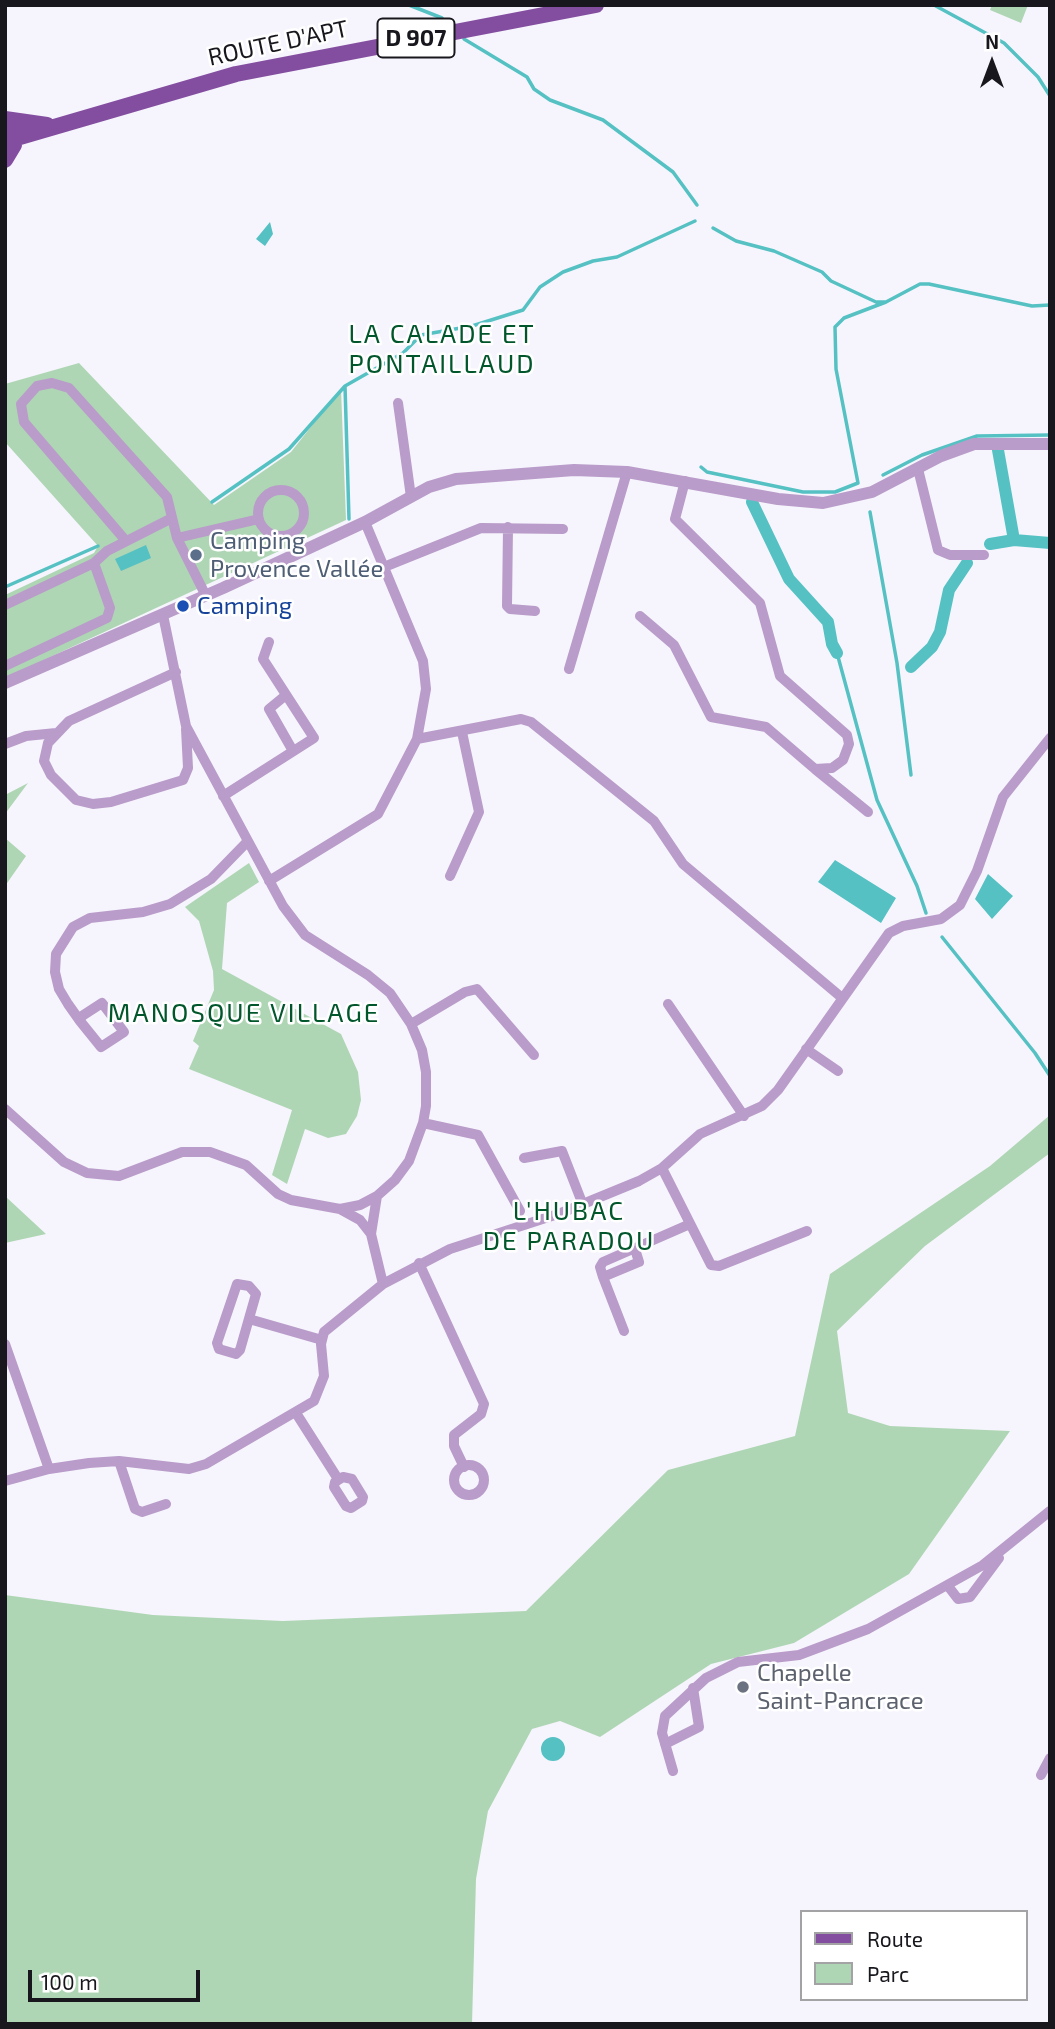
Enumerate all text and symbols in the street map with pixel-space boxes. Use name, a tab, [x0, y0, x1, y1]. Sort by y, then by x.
street label: ROUTE D'APT	[205, 14, 351, 72]
road number: D 907	[378, 19, 454, 58]
north arrow	[957, 28, 1027, 98]
text: N	[985, 30, 999, 53]
district label: LA CALADE ET PONTAILLAUD	[350, 318, 534, 380]
place label: Camping Provence Vallée	[210, 527, 383, 583]
marker: Camping Provence Vallée	[188, 547, 204, 563]
place label: Camping	[197, 592, 292, 620]
marker: Camping	[175, 598, 191, 614]
district label: MANOSQUE VILLAGE	[110, 997, 378, 1029]
district label: L'HUBAC DE PARADOU	[484, 1195, 654, 1256]
place label: Chapelle Saint-Pancrace	[757, 1659, 924, 1715]
marker: Chapelle Saint-Pancrace	[735, 1679, 751, 1695]
legend	[800, 1910, 1027, 2001]
text: Route	[867, 1926, 923, 1951]
scale bar	[32, 1955, 203, 1999]
text: Parc	[867, 1961, 909, 1986]
text: 100 m	[41, 1969, 98, 1994]

